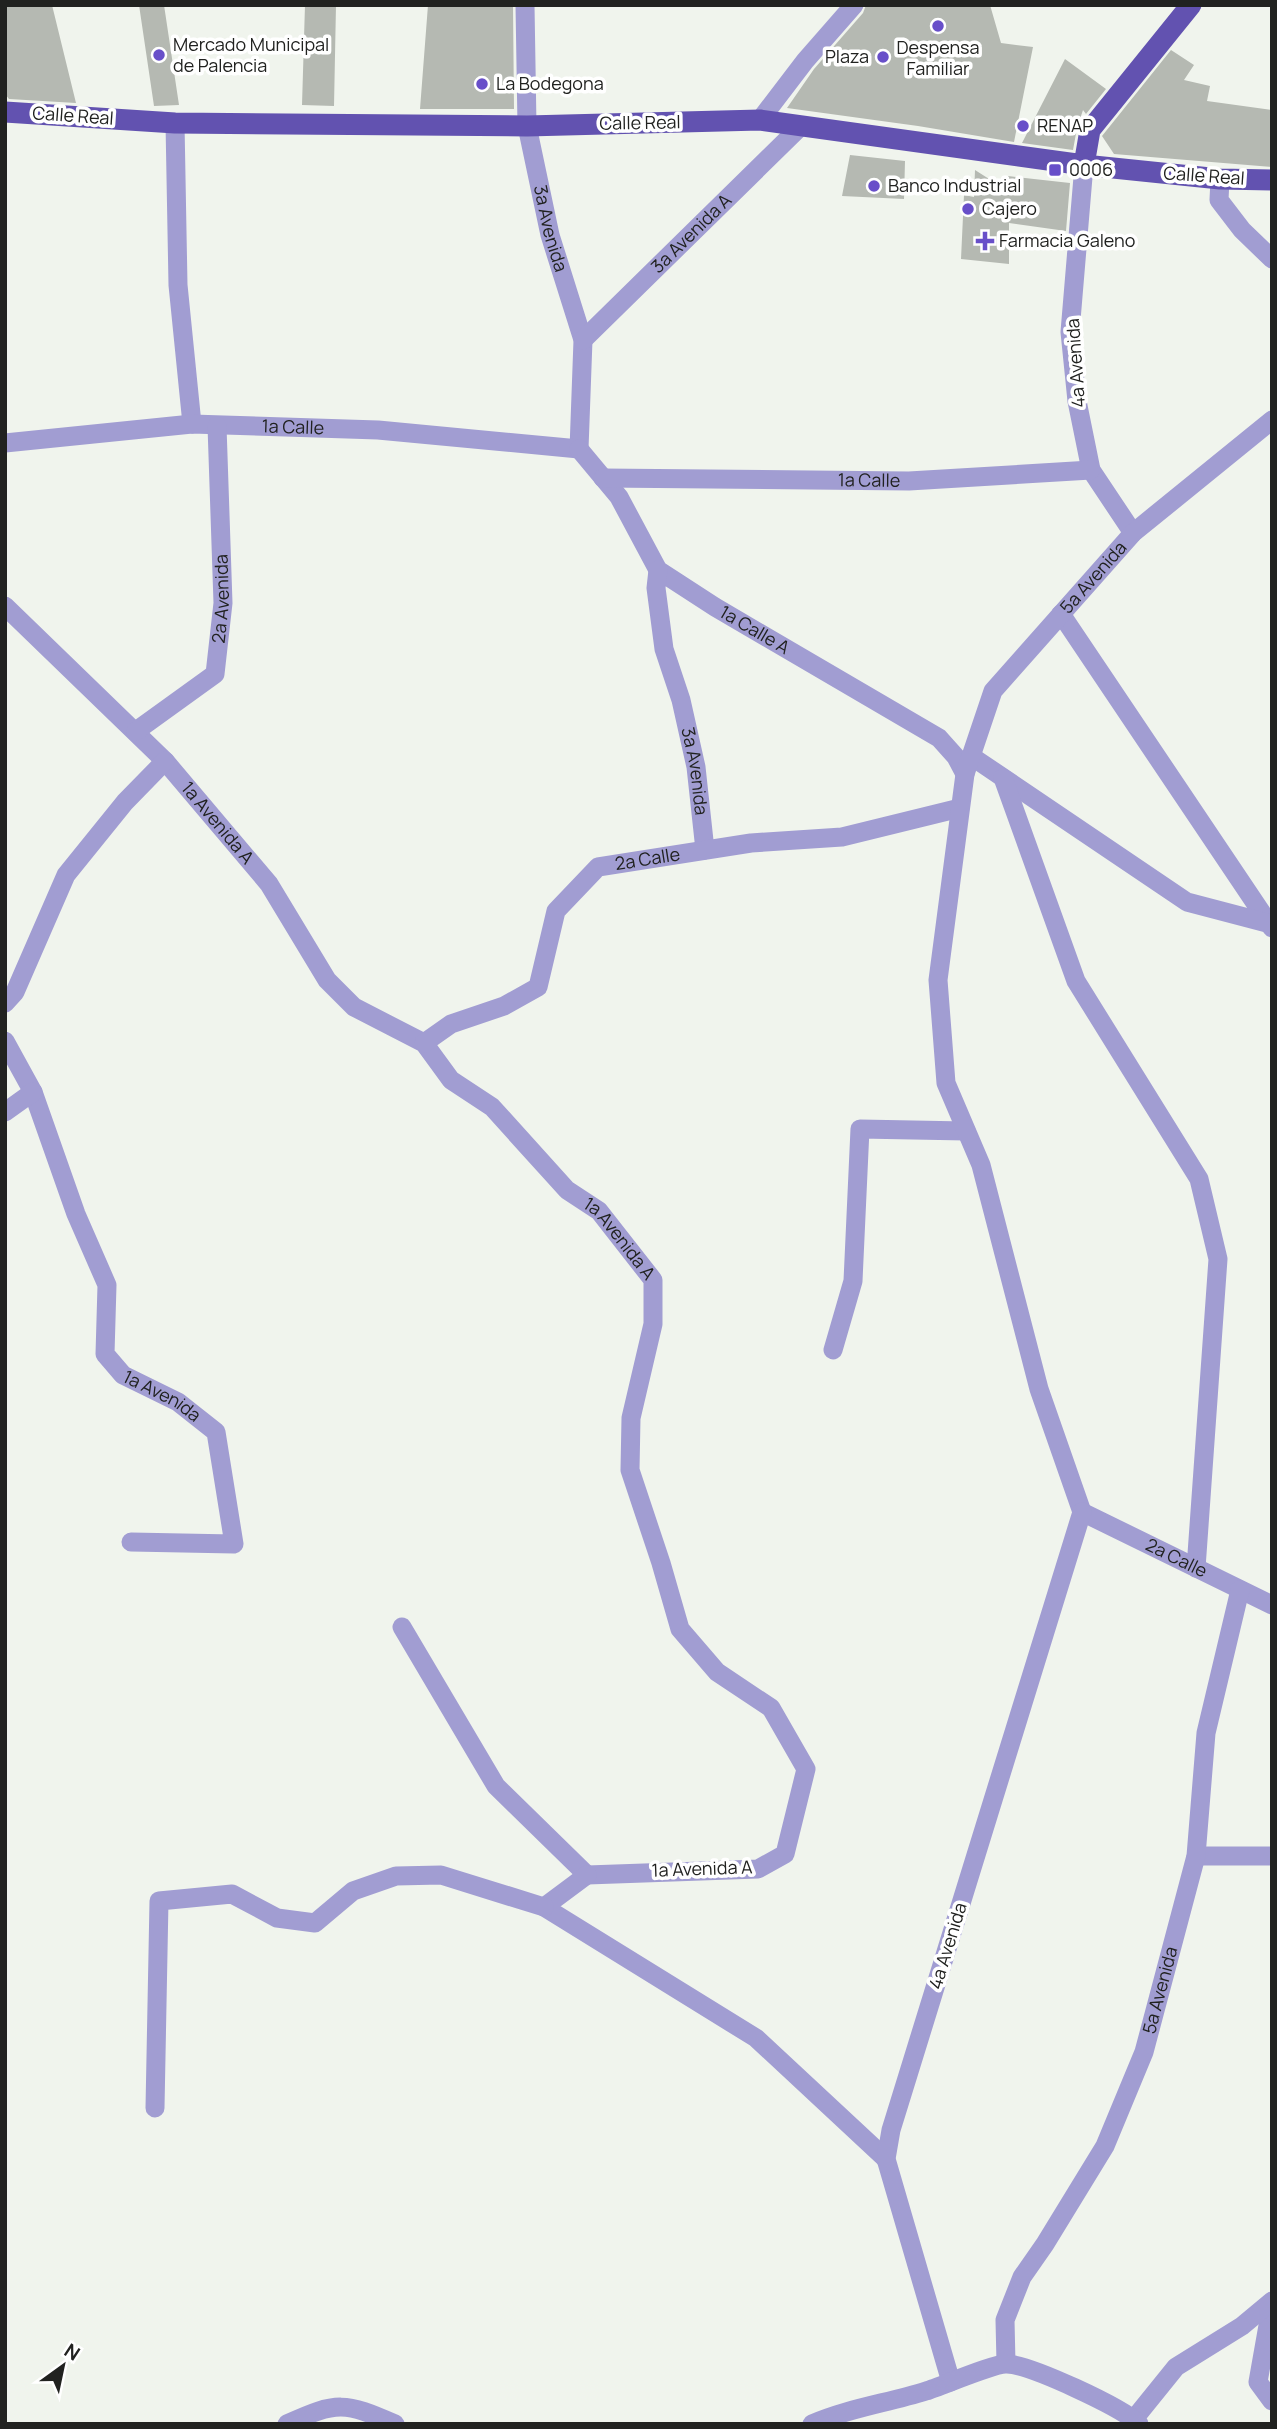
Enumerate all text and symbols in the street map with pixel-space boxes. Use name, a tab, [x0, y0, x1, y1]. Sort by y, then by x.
marker: Despensa Familiar	[930, 18, 946, 34]
place label: Mercado Municipal de Palencia	[173, 32, 329, 77]
place label: Despensa Familiar	[896, 35, 980, 80]
place label: Plaza	[825, 44, 869, 68]
marker: Mercado Municipal de Palencia	[151, 47, 167, 63]
marker: Plaza	[875, 49, 891, 65]
place label: La Bodegona	[496, 71, 604, 95]
marker: La Bodegona	[474, 76, 490, 92]
street label: Calle Real	[32, 100, 114, 130]
street label: Calle Real	[599, 109, 681, 135]
place label: RENAP	[1037, 113, 1093, 137]
marker: RENAP	[1015, 118, 1031, 134]
place label: 0006	[1069, 157, 1113, 181]
street label: Calle Real	[1163, 160, 1245, 190]
marker: 0006	[1047, 162, 1063, 178]
place label: Banco Industrial	[888, 173, 1021, 197]
marker: Banco Industrial	[866, 178, 882, 194]
street label: 3a Avenida	[529, 183, 574, 275]
street label: 3a Avenida A	[645, 187, 737, 278]
place label: Cajero	[982, 196, 1037, 220]
marker: Cajero	[960, 201, 976, 217]
place label: Farmacia Galeno	[999, 228, 1135, 252]
marker: Farmacia Galeno	[977, 233, 993, 249]
street label: 4a Avenida	[1060, 318, 1090, 409]
street label: 1a Calle	[261, 413, 325, 439]
street label: 1a Calle	[838, 467, 900, 492]
street label: 5a Avenida	[1054, 536, 1131, 618]
street label: 2a Avenida	[206, 554, 234, 644]
street label: 1a Calle A	[716, 599, 795, 659]
street label: 3a Avenida	[676, 725, 714, 816]
street label: 1a Avenida A	[176, 776, 260, 869]
street label: 2a Calle	[613, 841, 682, 875]
street label: 1a Avenida A	[579, 1191, 662, 1285]
street label: 1a Avenida	[119, 1364, 206, 1427]
street label: 2a Calle	[1142, 1532, 1212, 1582]
street label: 1a Avenida A	[651, 1854, 753, 1882]
street label: 4a Avenida	[922, 1899, 972, 1992]
street label: 5a Avenida	[1136, 1944, 1182, 2036]
north arrow	[28, 2331, 98, 2401]
text: N	[59, 2337, 85, 2366]

